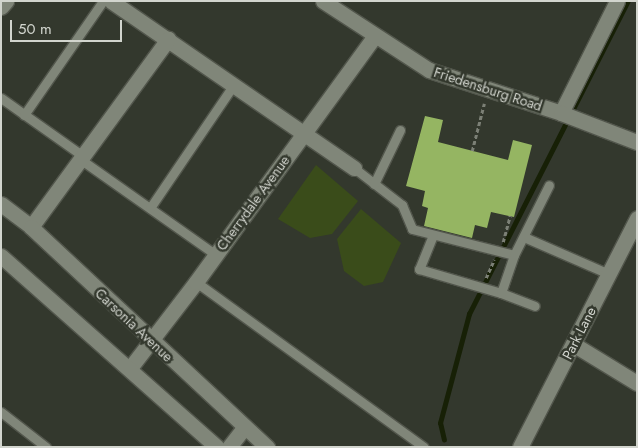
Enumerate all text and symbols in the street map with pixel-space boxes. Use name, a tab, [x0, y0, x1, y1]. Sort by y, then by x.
scale bar	[12, 10, 125, 42]
text: 50 m	[18, 18, 52, 40]
street label: Friedensburg Road	[432, 64, 544, 114]
street label: Cherrydale Avenue	[213, 152, 293, 254]
street label: Carsonia Avenue	[92, 285, 176, 365]
street label: Park Lane	[559, 304, 599, 362]

